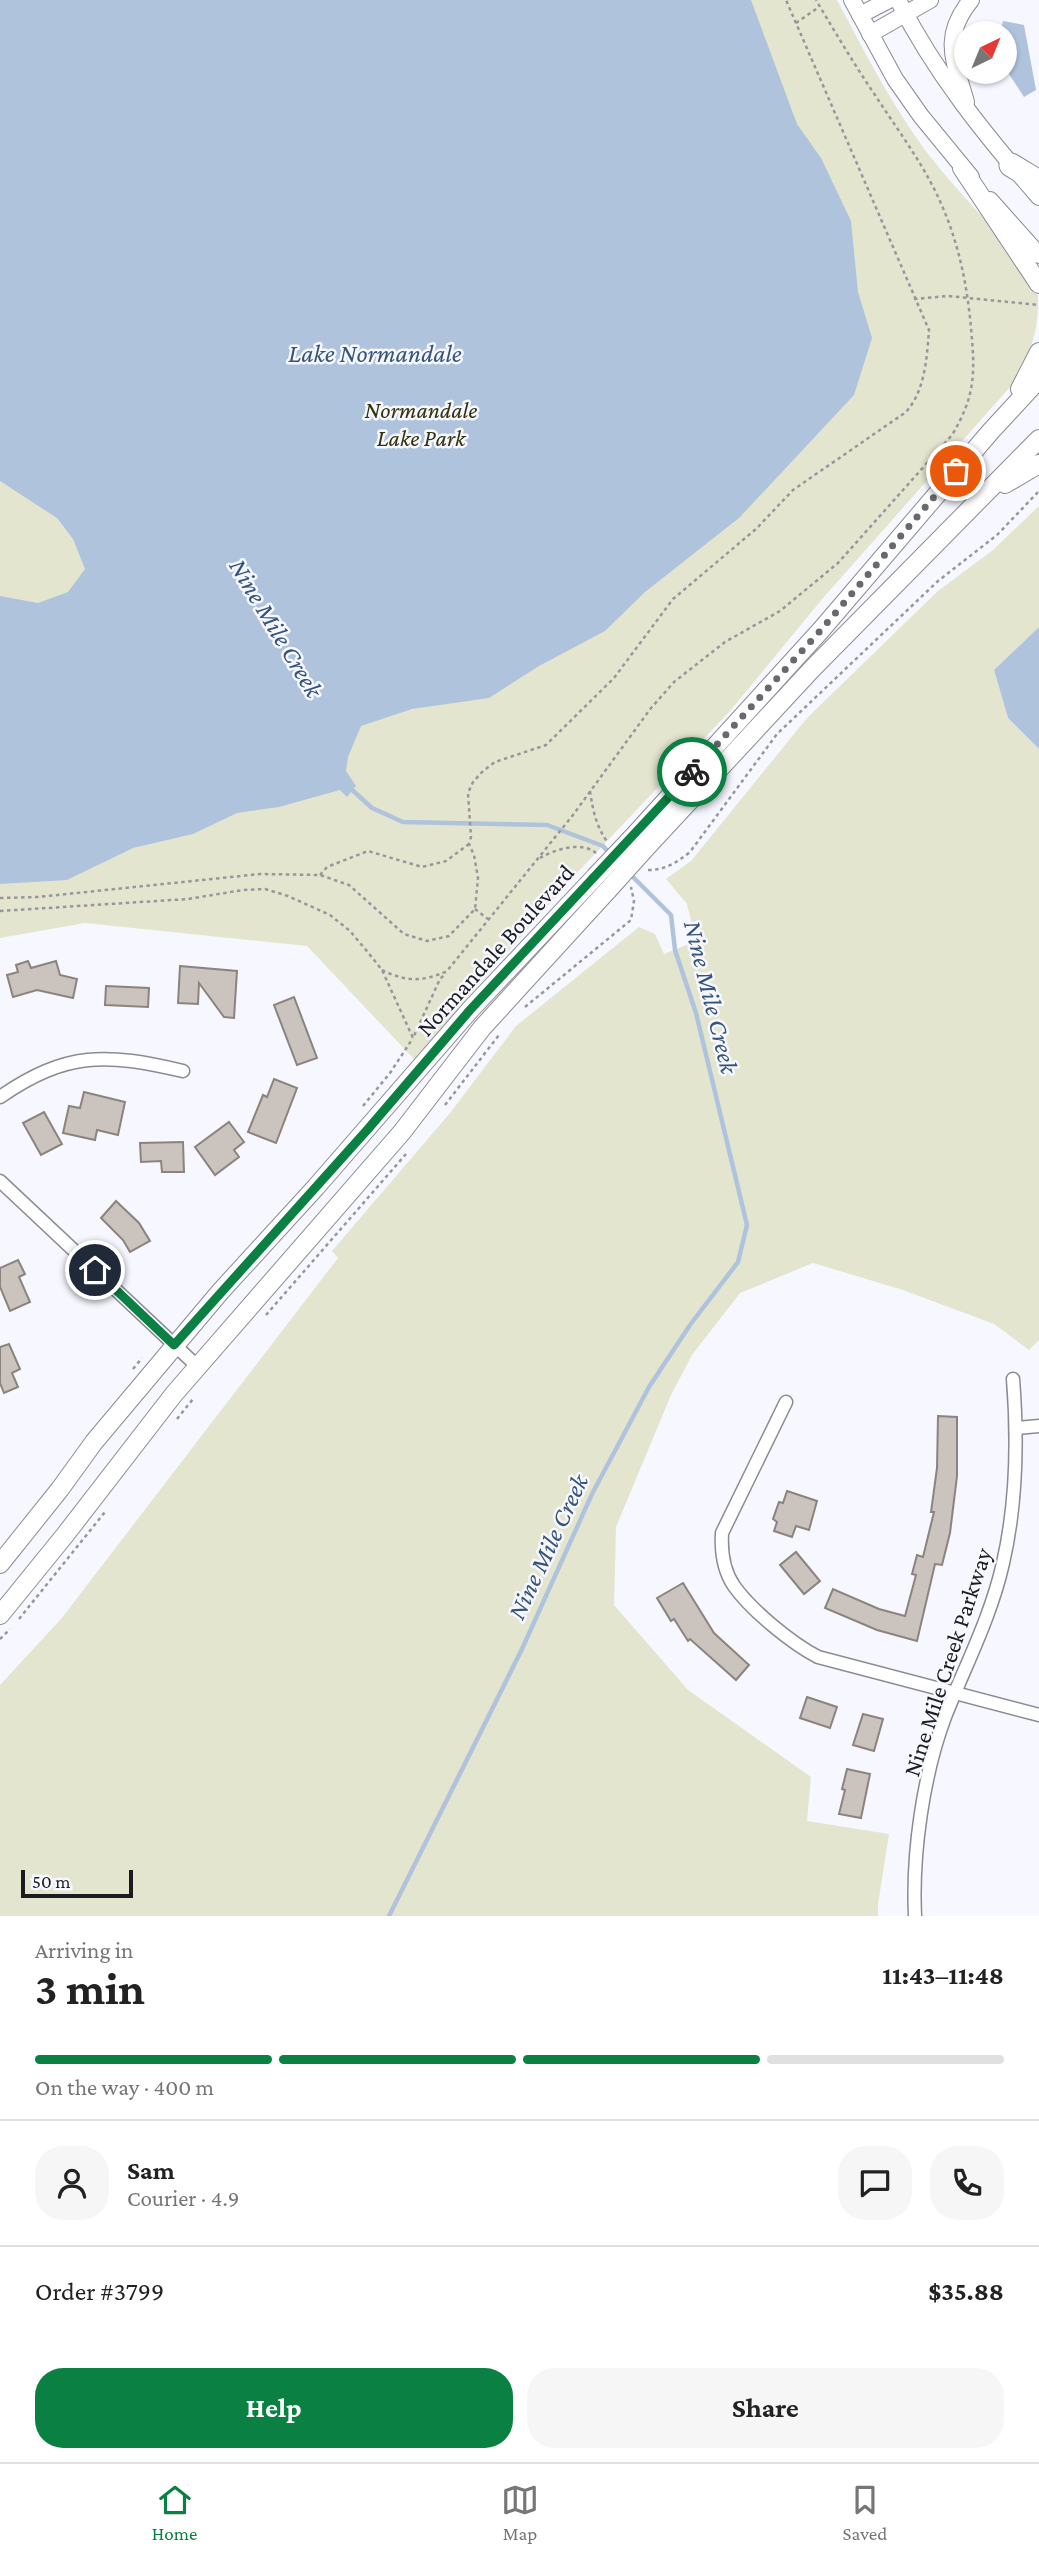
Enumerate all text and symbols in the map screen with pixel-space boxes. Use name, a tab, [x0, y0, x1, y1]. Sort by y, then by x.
north arrow	[954, 21, 1017, 84]
map controls	[954, 21, 1017, 84]
water label: Lake Normandale	[288, 339, 462, 368]
park label: Normandale Lake Park	[365, 396, 477, 451]
pin	[926, 441, 986, 501]
icon: bag	[937, 452, 975, 490]
water label: Nine Mile Creek	[223, 553, 330, 704]
courier	[657, 737, 727, 807]
icon: bike	[673, 753, 711, 791]
street label: Normandale Boulevard	[411, 858, 579, 1041]
water label: Nine Mile Creek	[678, 918, 744, 1078]
pin	[65, 1240, 125, 1300]
icon: home	[76, 1251, 114, 1289]
water label: Nine Mile Creek	[502, 1468, 595, 1624]
street label: Nine Mile Creek Parkway	[897, 1543, 997, 1780]
scale bar	[21, 1867, 133, 1899]
text: 50 m	[32, 1871, 71, 1892]
text: Arriving in	[35, 1937, 133, 1963]
text: 11:43–11:48	[882, 1961, 1004, 1990]
text: 3 min	[35, 1963, 145, 2014]
text: On the way · 400 m	[35, 2074, 214, 2100]
button: person	[35, 2146, 109, 2220]
button: chat	[838, 2146, 912, 2220]
button: phone	[930, 2146, 1004, 2220]
text: Sam	[127, 2156, 175, 2185]
text: Courier · 4.9	[127, 2185, 239, 2211]
text: Order #3799	[35, 2277, 164, 2306]
text: $35.88	[928, 2277, 1004, 2306]
button: Help	[35, 2368, 513, 2448]
button: Share	[527, 2368, 1004, 2448]
tab: Home	[152, 2481, 197, 2544]
tab: Map	[501, 2481, 539, 2544]
tab: Saved	[843, 2481, 887, 2544]

